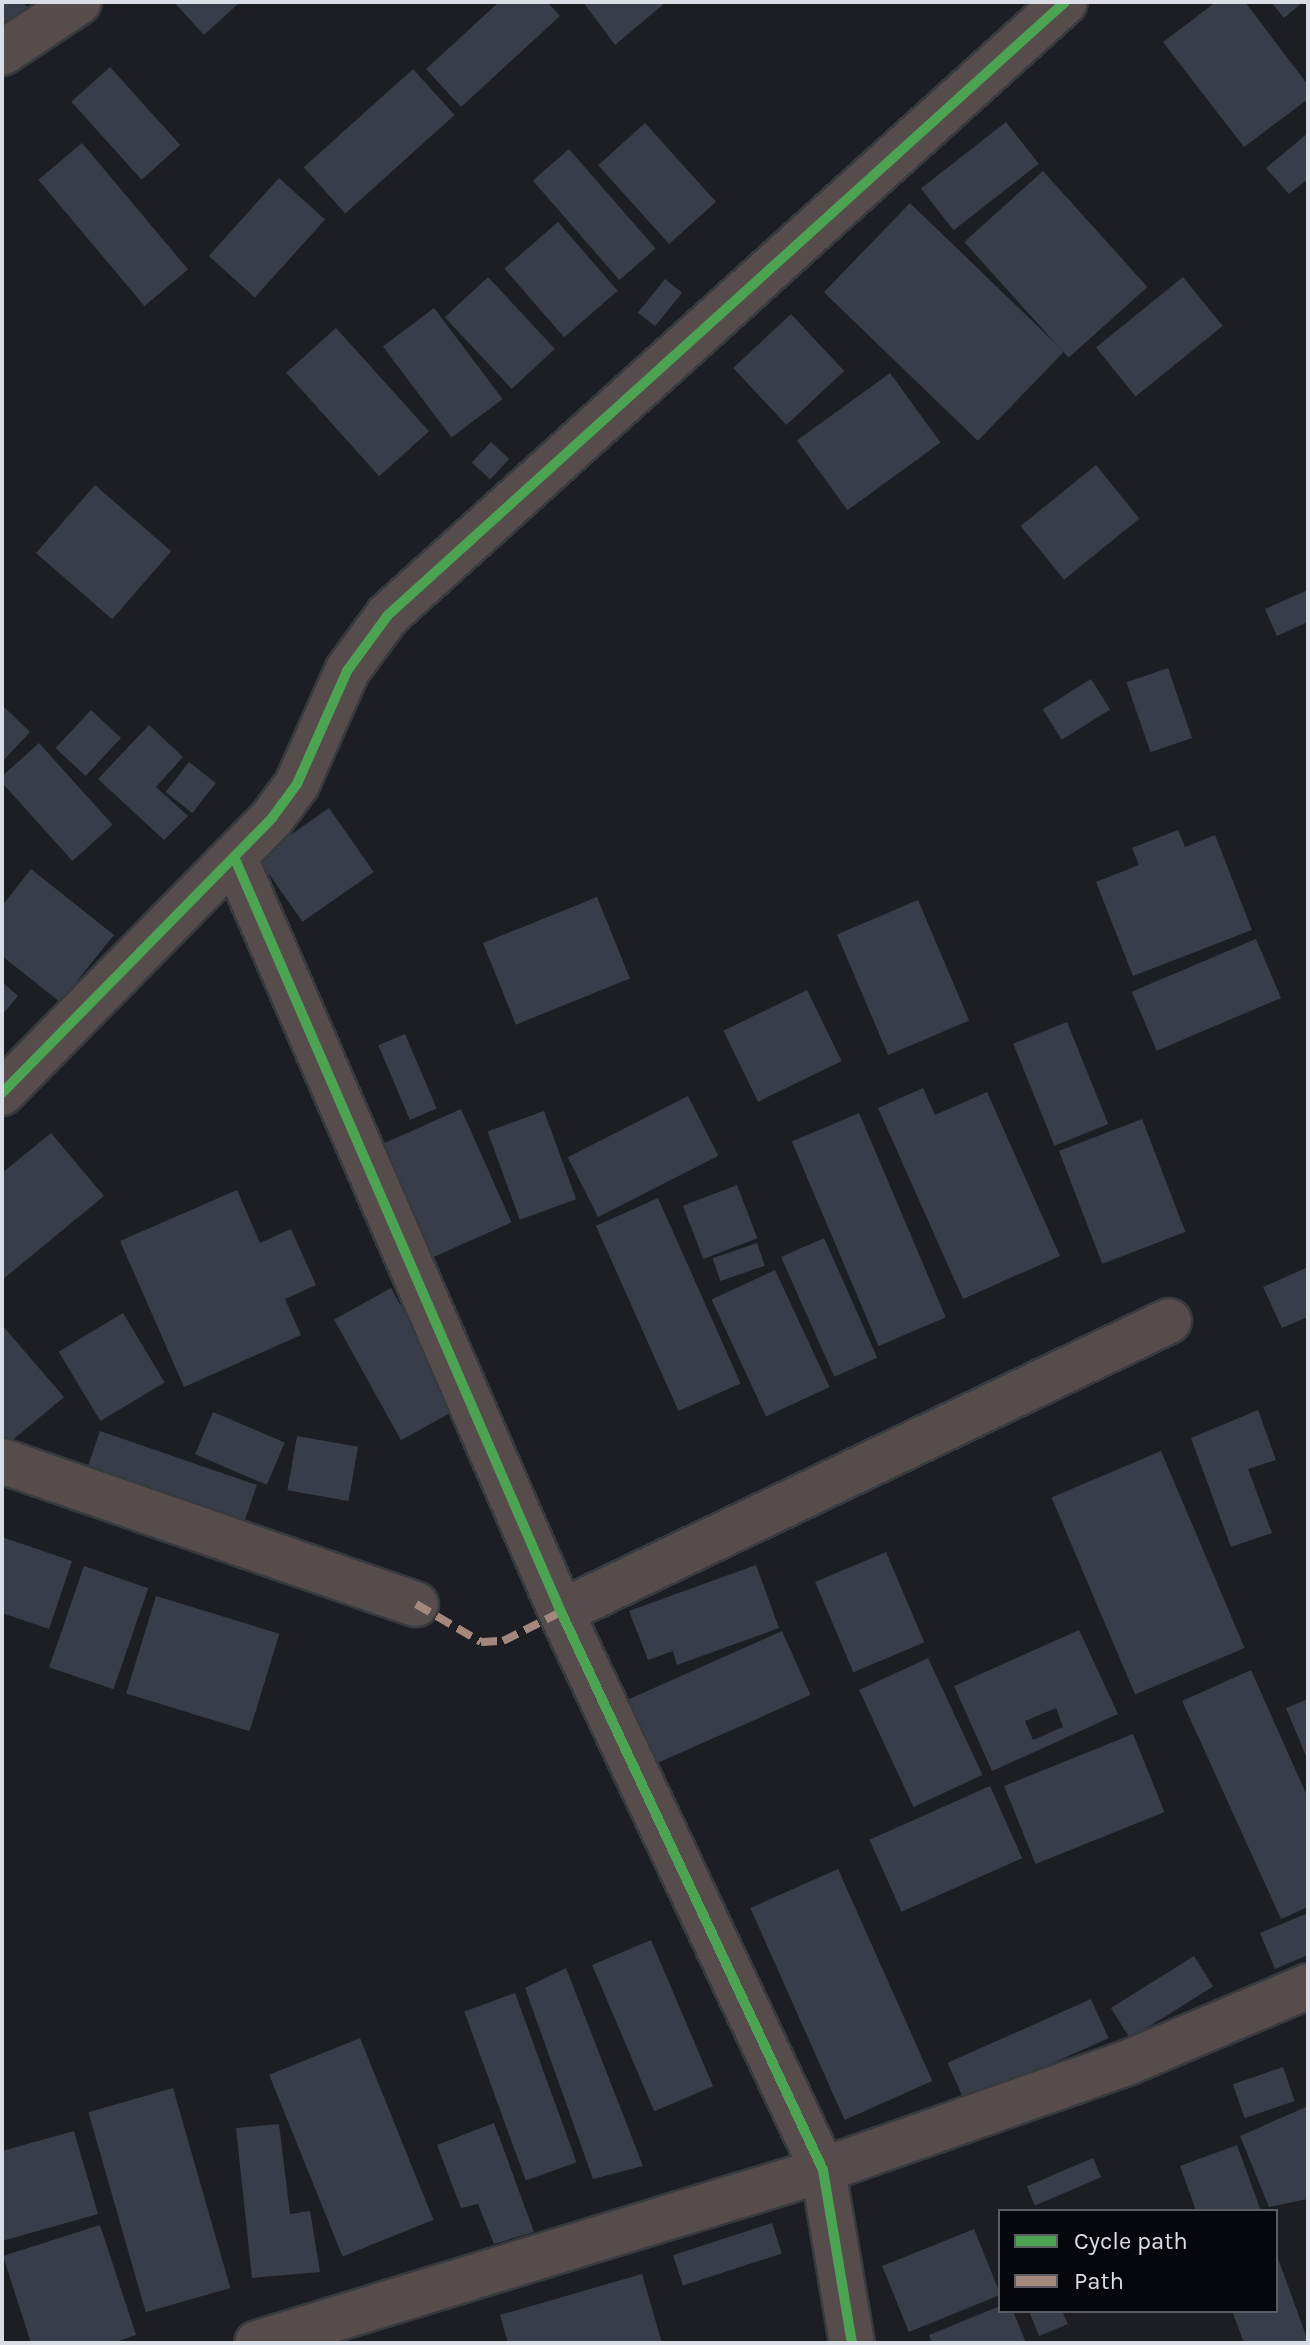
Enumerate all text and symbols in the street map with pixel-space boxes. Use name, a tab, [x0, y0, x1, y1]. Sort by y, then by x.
legend	[998, 2209, 1278, 2313]
text: Cycle path	[1074, 2227, 1188, 2255]
text: Path	[1074, 2267, 1124, 2295]

